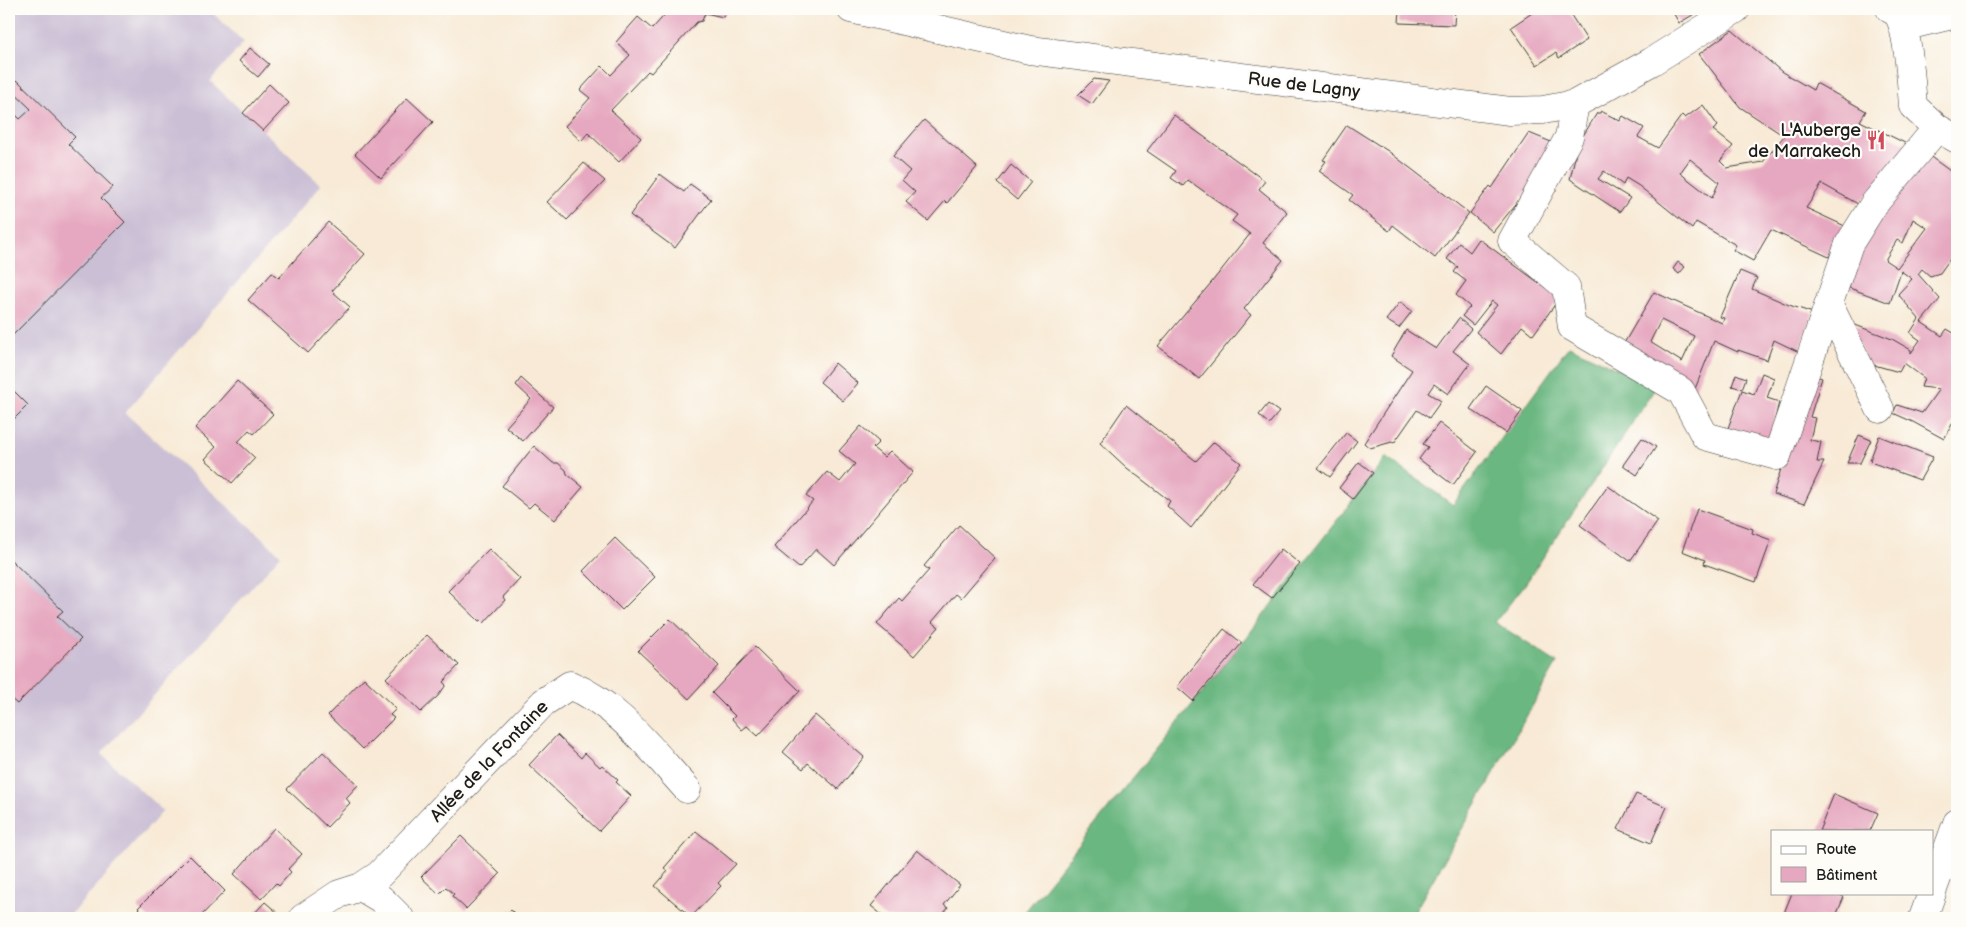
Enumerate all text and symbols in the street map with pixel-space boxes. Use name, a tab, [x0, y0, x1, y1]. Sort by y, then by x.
street label: Rue de Lagny	[1247, 68, 1362, 103]
place label: L'Auberge de Marrakech	[1748, 120, 1861, 162]
restaurant icon: L'Auberge de Marrakech	[1865, 129, 1887, 151]
street label: Allée de la Fontaine	[426, 696, 553, 826]
legend	[1771, 830, 1934, 894]
text: Route	[1816, 840, 1857, 859]
text: Bâtiment	[1816, 866, 1878, 885]

